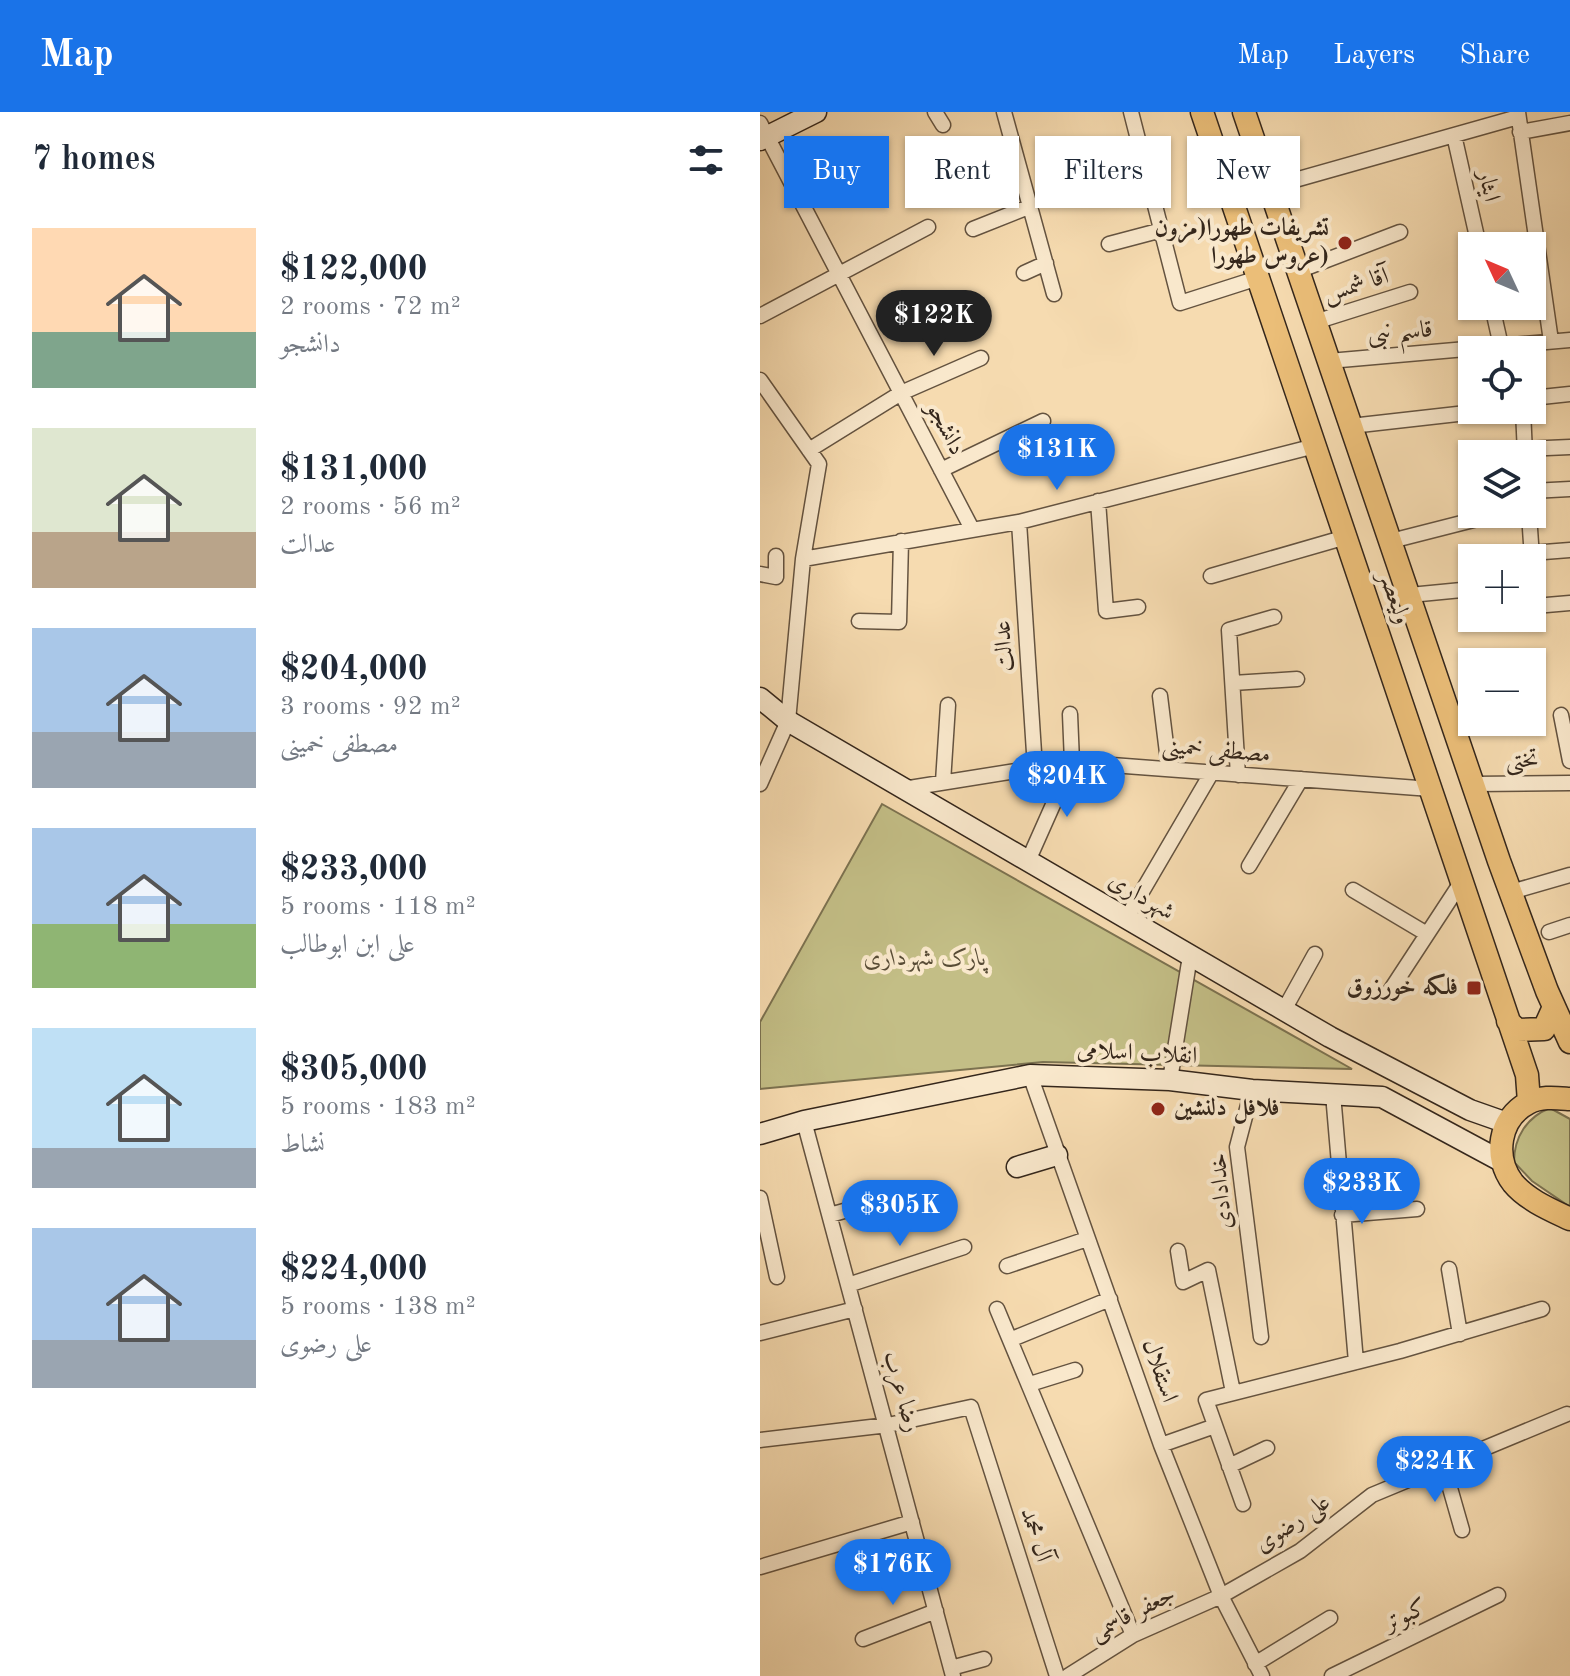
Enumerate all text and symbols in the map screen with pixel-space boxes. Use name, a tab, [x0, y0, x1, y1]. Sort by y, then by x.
text: Map	[40, 37, 114, 75]
text: Map	[1237, 42, 1289, 70]
text: Layers	[1333, 42, 1415, 70]
text: Share	[1459, 42, 1530, 70]
chip: Buy	[784, 136, 889, 208]
chip: Rent	[905, 136, 1019, 208]
chip: Filters	[1035, 136, 1171, 208]
chip: New	[1187, 136, 1300, 208]
icon: filters	[684, 138, 728, 182]
text: 7 homes	[32, 143, 155, 177]
street label: ایثار	[1472, 166, 1503, 204]
place label: تشریفات طهورا(مزون عروس طهورا)	[1155, 216, 1329, 272]
north arrow	[1458, 232, 1546, 320]
map controls	[1458, 232, 1546, 736]
marker: تشریفات طهورا(مزون عروس طهورا)	[1336, 234, 1354, 252]
text: $122,000	[280, 253, 428, 287]
icon: home	[96, 260, 192, 356]
street label: آقا شمس	[1319, 260, 1395, 309]
pin: $122K	[878, 290, 990, 358]
text: 2 rooms · 72 m²	[280, 294, 461, 320]
text: $122K	[894, 303, 974, 329]
street label: قاسم نبی	[1366, 318, 1435, 358]
text: دانشجو	[280, 332, 341, 358]
button: locate	[1458, 336, 1546, 424]
street label: دانشجو	[919, 396, 970, 460]
pin: $131K	[1001, 424, 1113, 492]
text: $131K	[1017, 437, 1097, 463]
button: layers	[1458, 440, 1546, 528]
text: $131,000	[280, 453, 428, 487]
icon: home	[96, 460, 192, 556]
text: 2 rooms · 56 m²	[280, 494, 461, 520]
text: عدالت	[280, 532, 336, 558]
button: +	[1458, 544, 1546, 632]
street label: ولیعصر	[1371, 566, 1414, 628]
street label: عدالت	[991, 620, 1019, 672]
button: −	[1458, 648, 1546, 736]
text: $204,000	[280, 653, 428, 687]
icon: home	[96, 660, 192, 756]
text: 3 rooms · 92 m²	[280, 694, 461, 720]
text: مصطفی خمینی	[280, 732, 398, 758]
street label: مصطفی خمینی	[1160, 734, 1271, 771]
street label: تختی	[1505, 748, 1539, 776]
pin: $204K	[1011, 751, 1123, 819]
text: $204K	[1027, 764, 1107, 790]
text: $233,000	[280, 853, 428, 887]
icon: home	[96, 860, 192, 956]
street label: شهرداری	[1104, 869, 1178, 926]
text: 5 rooms · 118 m²	[280, 894, 476, 920]
text: علی ابن ابوطالب	[280, 932, 415, 958]
park label: پارک شهرداری	[863, 947, 989, 974]
place label: فلکه خورزوق	[1347, 973, 1458, 1001]
marker: فلکه خورزوق	[1465, 979, 1483, 997]
street label: انقلاب اسلامی	[1076, 1039, 1198, 1070]
text: $305,000	[280, 1053, 428, 1087]
icon: home	[96, 1060, 192, 1156]
text: 5 rooms · 183 m²	[280, 1094, 476, 1120]
place label: فلافل دلنشین	[1174, 1096, 1280, 1124]
marker: فلافل دلنشین	[1149, 1100, 1167, 1118]
text: نشاط	[280, 1132, 325, 1158]
street label: خدادادی	[1207, 1152, 1237, 1230]
pin: $233K	[1306, 1158, 1418, 1226]
text: $233K	[1322, 1171, 1402, 1197]
pin: $305K	[844, 1180, 956, 1248]
text: $305K	[860, 1193, 940, 1219]
text: $224,000	[280, 1253, 428, 1287]
icon: home	[96, 1260, 192, 1356]
text: 5 rooms · 138 m²	[280, 1294, 476, 1320]
text: علی رضوی	[280, 1332, 372, 1358]
street label: استقلال	[1137, 1336, 1181, 1406]
street label: رضا عرب	[875, 1349, 924, 1436]
pin: $224K	[1379, 1436, 1491, 1504]
text: $224K	[1395, 1449, 1475, 1475]
street label: علی رضوی	[1251, 1490, 1337, 1560]
street label: آل محمد	[1015, 1504, 1060, 1568]
pin: $176K	[837, 1539, 949, 1607]
text: $176K	[853, 1552, 933, 1578]
street label: جعفر قاسمی	[1087, 1582, 1181, 1648]
street label: کبوتر	[1378, 1595, 1432, 1639]

